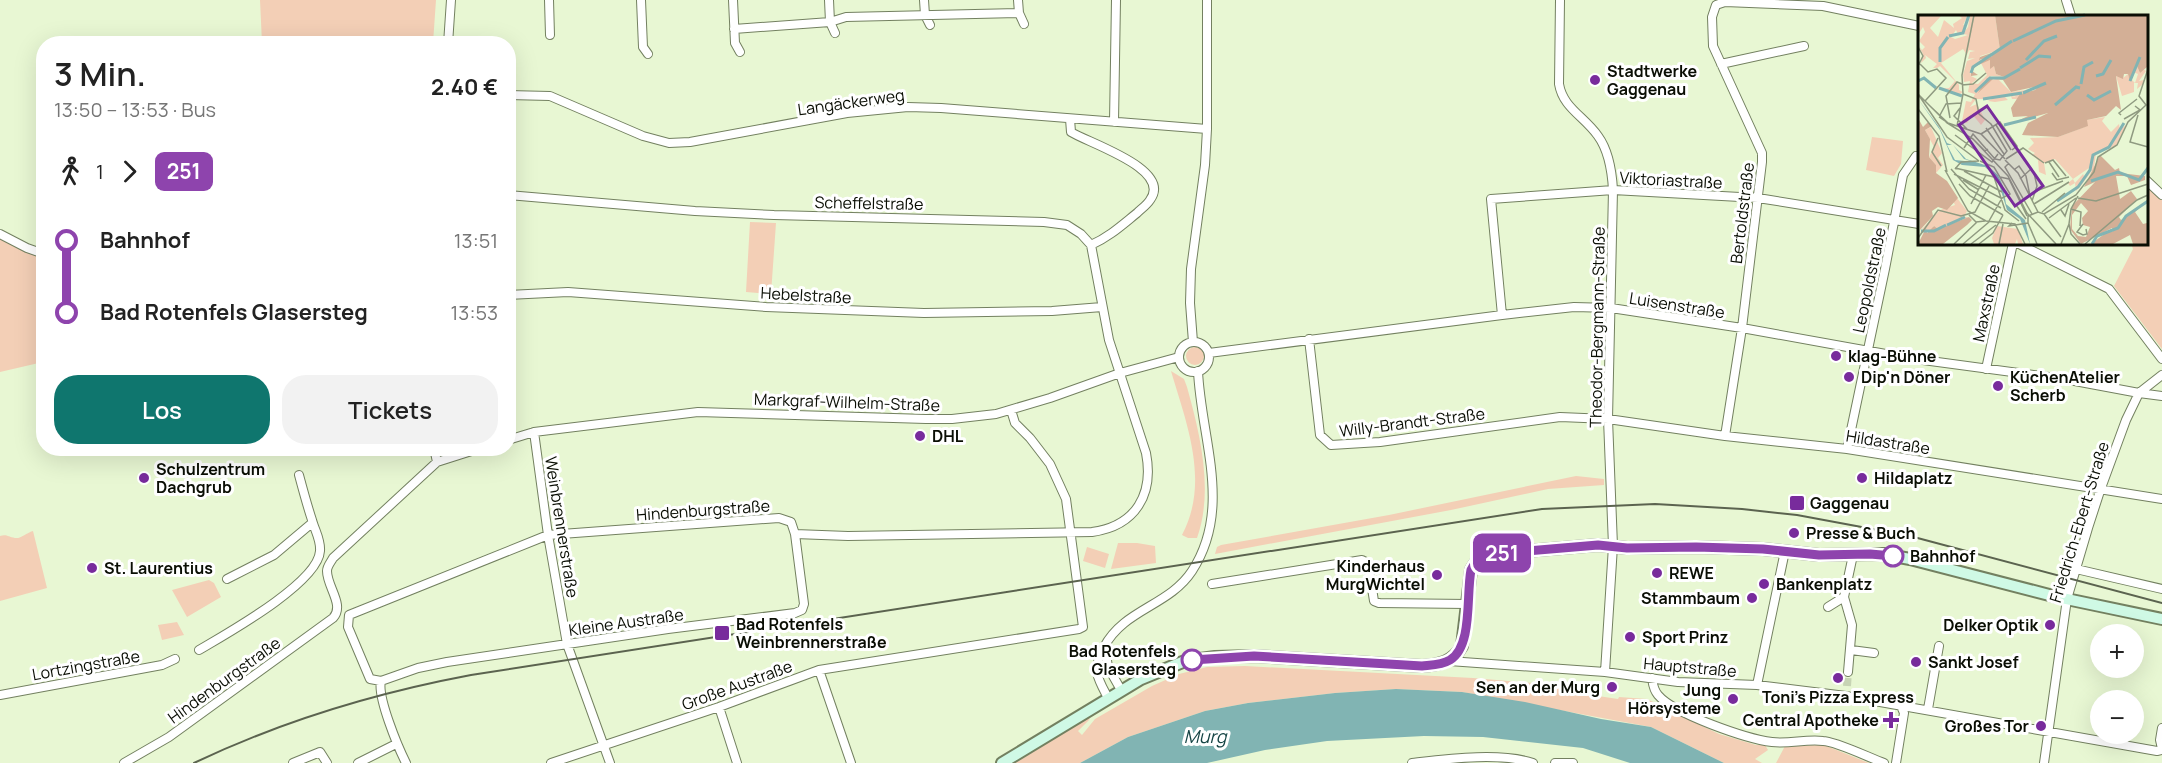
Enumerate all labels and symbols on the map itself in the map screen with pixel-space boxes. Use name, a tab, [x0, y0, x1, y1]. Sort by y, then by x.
inset map	[1918, 15, 2147, 244]
place label: Stadtwerke Gaggenau	[1607, 60, 1697, 100]
marker: Stadtwerke Gaggenau	[1588, 73, 1602, 87]
street label: Langäckerweg	[796, 84, 906, 120]
street label: Bertoldstraße	[1725, 161, 1759, 265]
street label: Viktoriastraße	[1619, 166, 1723, 194]
street label: Scheffelstraße	[814, 191, 924, 215]
street label: Leopoldstraße	[1847, 225, 1891, 335]
street label: Theodor-Bergmann-Straße	[1584, 226, 1610, 428]
street label: Maxstraße	[1967, 262, 2005, 344]
street label: Hebelstraße	[760, 282, 852, 308]
street label: Luisenstraße	[1628, 287, 1726, 323]
place label: klag-Bühne	[1848, 345, 1937, 367]
marker: klag-Bühne	[1829, 349, 1843, 363]
place label: Dip'n Döner	[1861, 366, 1950, 388]
place label: KüchenAtelier Scherb	[2010, 366, 2120, 406]
marker: Dip'n Döner	[1842, 370, 1856, 384]
marker: KüchenAtelier Scherb	[1991, 379, 2005, 393]
street label: Markgraf-Wilhelm-Straße	[754, 388, 940, 416]
street label: Willy-Brandt-Straße	[1338, 402, 1486, 442]
street label: Hildastraße	[1844, 424, 1932, 460]
place label: DHL	[932, 425, 964, 447]
marker: DHL	[913, 429, 927, 443]
street label: Friedrich-Ebert-Straße	[2044, 439, 2114, 605]
street label: Weinbrennerstraße	[540, 455, 584, 599]
place label: Schulzentrum Dachgrub	[156, 458, 265, 498]
place label: Hildaplatz	[1874, 467, 1953, 489]
marker: Schulzentrum Dachgrub	[137, 471, 151, 485]
marker: Hildaplatz	[1855, 471, 1869, 485]
place label: Gaggenau	[1810, 492, 1889, 514]
street label: Hindenburgstraße	[635, 494, 771, 526]
marker: Gaggenau	[1788, 494, 1806, 512]
place label: Presse & Buch	[1806, 522, 1915, 544]
marker: Presse & Buch	[1787, 526, 1801, 540]
line badge: 251	[1468, 534, 1537, 572]
marker: Bahnhof	[1882, 545, 1904, 567]
place label: Bahnhof	[1910, 545, 1975, 567]
place label: Kinderhaus MurgWichtel	[1326, 555, 1425, 595]
place label: St. Laurentius	[104, 557, 213, 579]
marker: St. Laurentius	[85, 561, 99, 575]
place label: REWE	[1669, 562, 1714, 584]
marker: REWE	[1650, 566, 1664, 580]
marker: Kinderhaus MurgWichtel	[1430, 568, 1444, 582]
place label: Bankenplatz	[1776, 573, 1872, 595]
marker: Bankenplatz	[1757, 577, 1771, 591]
place label: Stammbaum	[1641, 587, 1740, 609]
marker: Stammbaum	[1745, 591, 1759, 605]
street label: Kleine Austraße	[567, 603, 685, 641]
place label: Bad Rotenfels Weinbrennerstraße	[736, 613, 887, 653]
place label: Delker Optik	[1943, 614, 2038, 636]
marker: Delker Optik	[2043, 618, 2057, 632]
marker: Bad Rotenfels Weinbrennerstraße	[713, 624, 731, 642]
place label: Sport Prinz	[1642, 626, 1728, 648]
marker: Sport Prinz	[1623, 630, 1637, 644]
street label: Hindenburgstraße	[163, 632, 285, 728]
place label: Bad Rotenfels Glasersteg	[1069, 640, 1176, 680]
street label: Lortzingstraße	[30, 645, 142, 685]
marker: Bad Rotenfels Glasersteg	[1181, 649, 1203, 671]
place label: Sankt Josef	[1928, 651, 2019, 673]
street label: Hauptstraße	[1643, 652, 1737, 682]
street label: Große Austraße	[679, 655, 795, 715]
marker: Sankt Josef	[1909, 655, 1923, 669]
marker: Toni's Pizza Express	[1831, 671, 1845, 685]
place label: Sen an der Murg	[1476, 676, 1600, 698]
place label: Jung Hörsysteme	[1628, 679, 1721, 719]
marker: Sen an der Murg	[1605, 680, 1619, 694]
place label: Toni's Pizza Express	[1762, 686, 1914, 708]
marker: Jung Hörsysteme	[1726, 692, 1740, 706]
place label: Central Apotheke	[1743, 709, 1879, 731]
marker: Central Apotheke	[1884, 713, 1898, 727]
place label: Großes Tor	[1945, 715, 2029, 737]
marker: Großes Tor	[2034, 719, 2048, 733]
water label: Murg	[1184, 724, 1228, 748]

